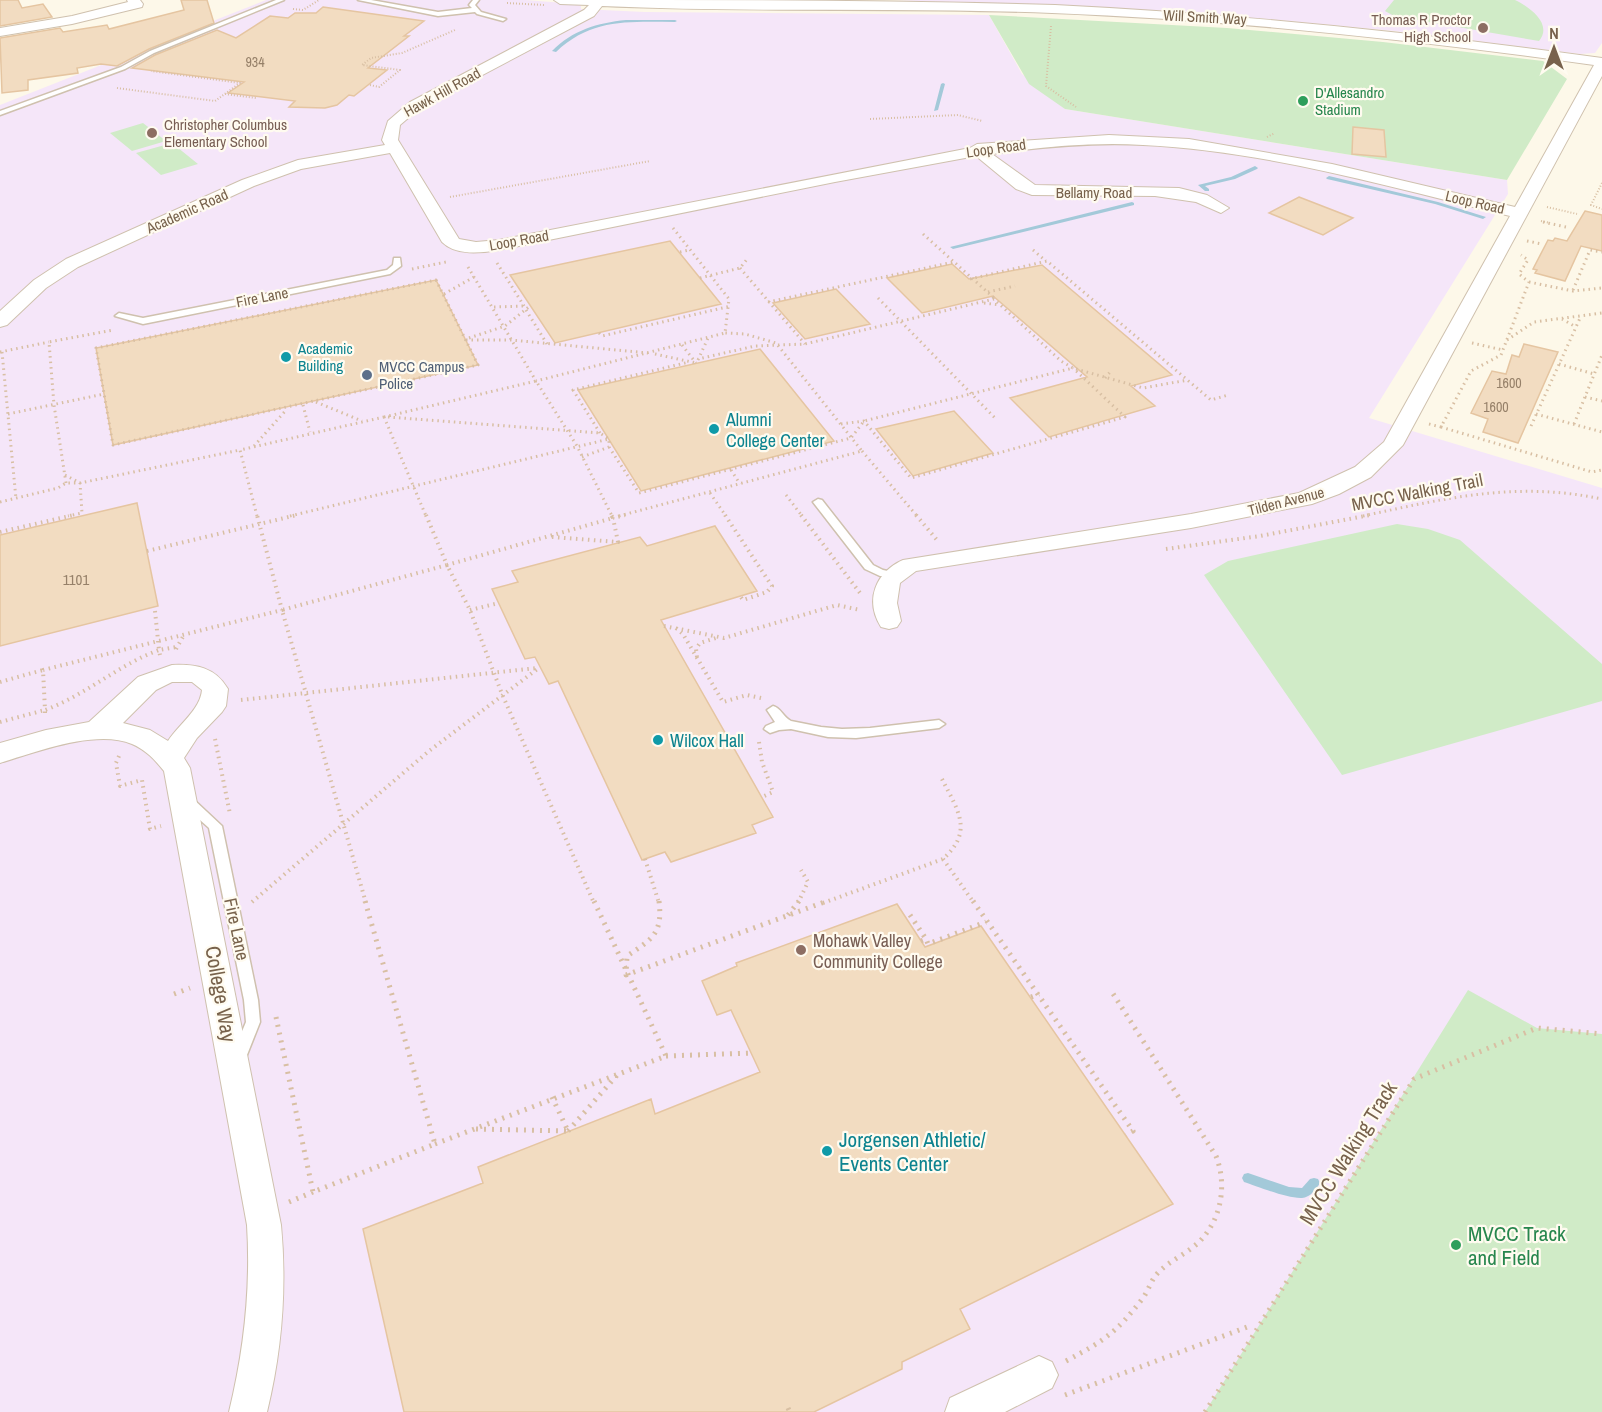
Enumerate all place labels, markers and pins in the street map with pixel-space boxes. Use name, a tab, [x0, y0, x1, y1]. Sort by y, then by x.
place label: Thomas R Proctor High School	[1371, 9, 1471, 47]
marker: Thomas R Proctor High School	[1476, 21, 1490, 35]
place label: D'Allesandro Stadium	[1315, 82, 1385, 120]
marker: D'Allesandro Stadium	[1296, 94, 1310, 108]
place label: Christopher Columbus Elementary School	[164, 114, 287, 152]
marker: Christopher Columbus Elementary School	[145, 126, 159, 140]
place label: Academic Building	[297, 338, 353, 376]
marker: Academic Building	[279, 350, 293, 364]
place label: MVCC Campus Police	[379, 356, 464, 394]
marker: MVCC Campus Police	[360, 368, 374, 382]
place label: Alumni College Center	[725, 407, 825, 453]
marker: Alumni College Center	[707, 422, 721, 436]
place label: Wilcox Hall	[670, 728, 744, 753]
marker: Wilcox Hall	[651, 733, 665, 747]
place label: Mohawk Valley Community College	[813, 928, 943, 974]
marker: Mohawk Valley Community College	[794, 943, 808, 957]
place label: Jorgensen Athletic/ Events Center	[839, 1125, 986, 1178]
marker: Jorgensen Athletic/ Events Center	[820, 1144, 834, 1158]
place label: MVCC Track and Field	[1468, 1219, 1566, 1272]
marker: MVCC Track and Field	[1449, 1238, 1463, 1252]

